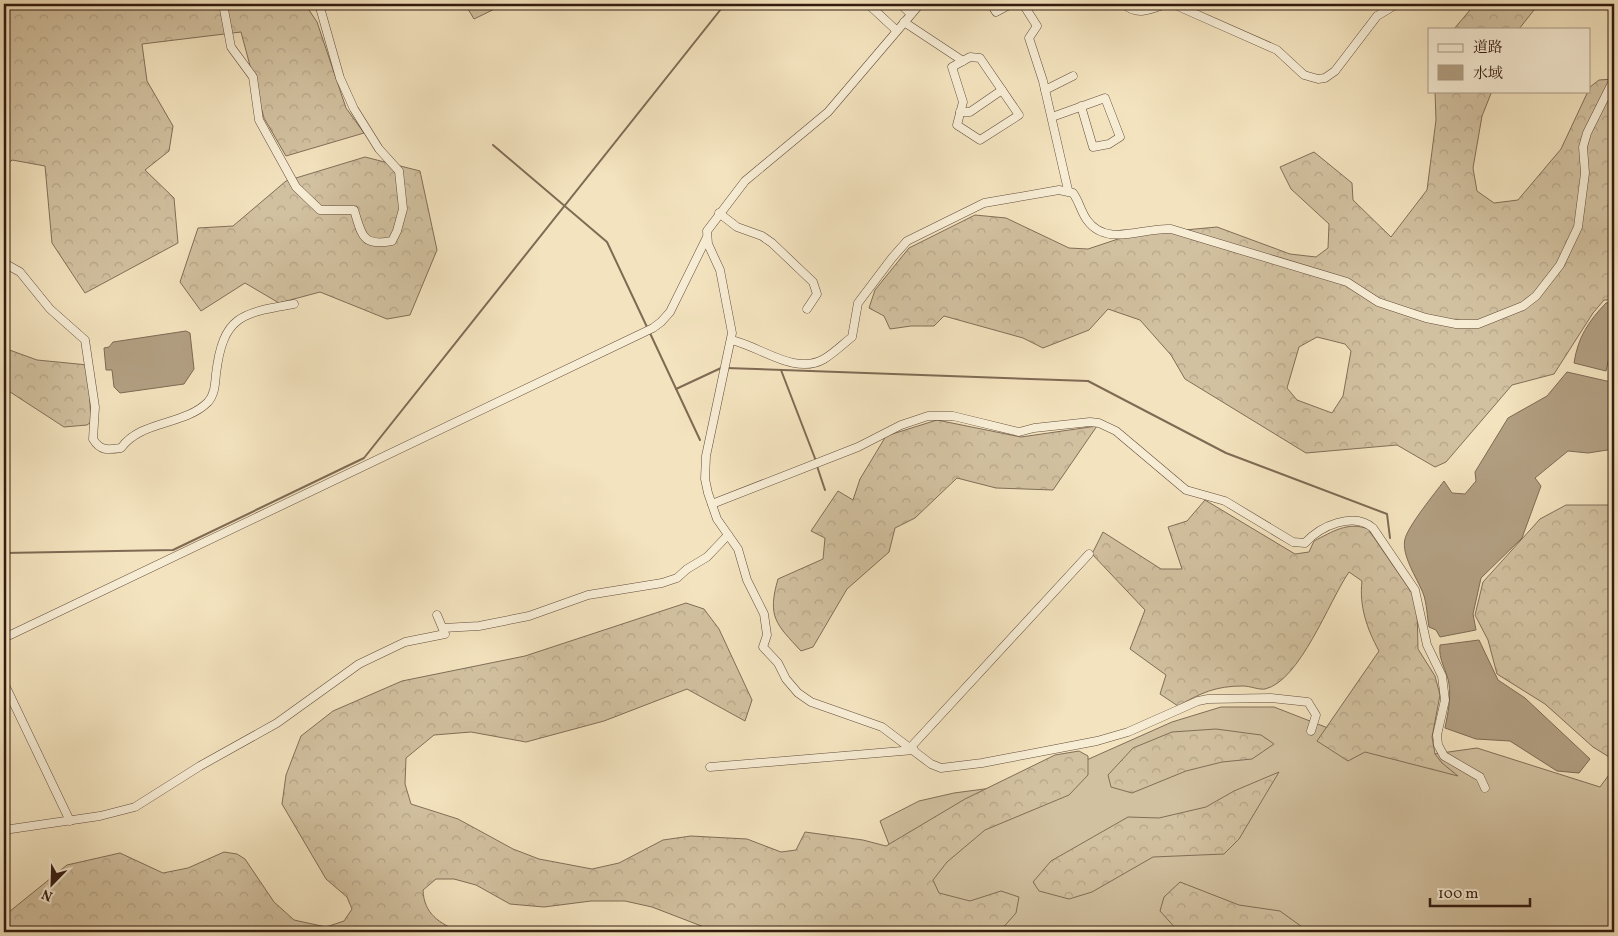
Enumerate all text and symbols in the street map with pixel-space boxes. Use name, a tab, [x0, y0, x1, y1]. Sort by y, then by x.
legend	[1428, 28, 1590, 92]
text: 道路	[1473, 38, 1503, 59]
text: 水域	[1473, 64, 1503, 85]
north arrow	[28, 858, 78, 908]
scale bar	[1430, 876, 1530, 908]
text: N	[39, 884, 56, 905]
text: 100 m	[1438, 884, 1478, 905]

